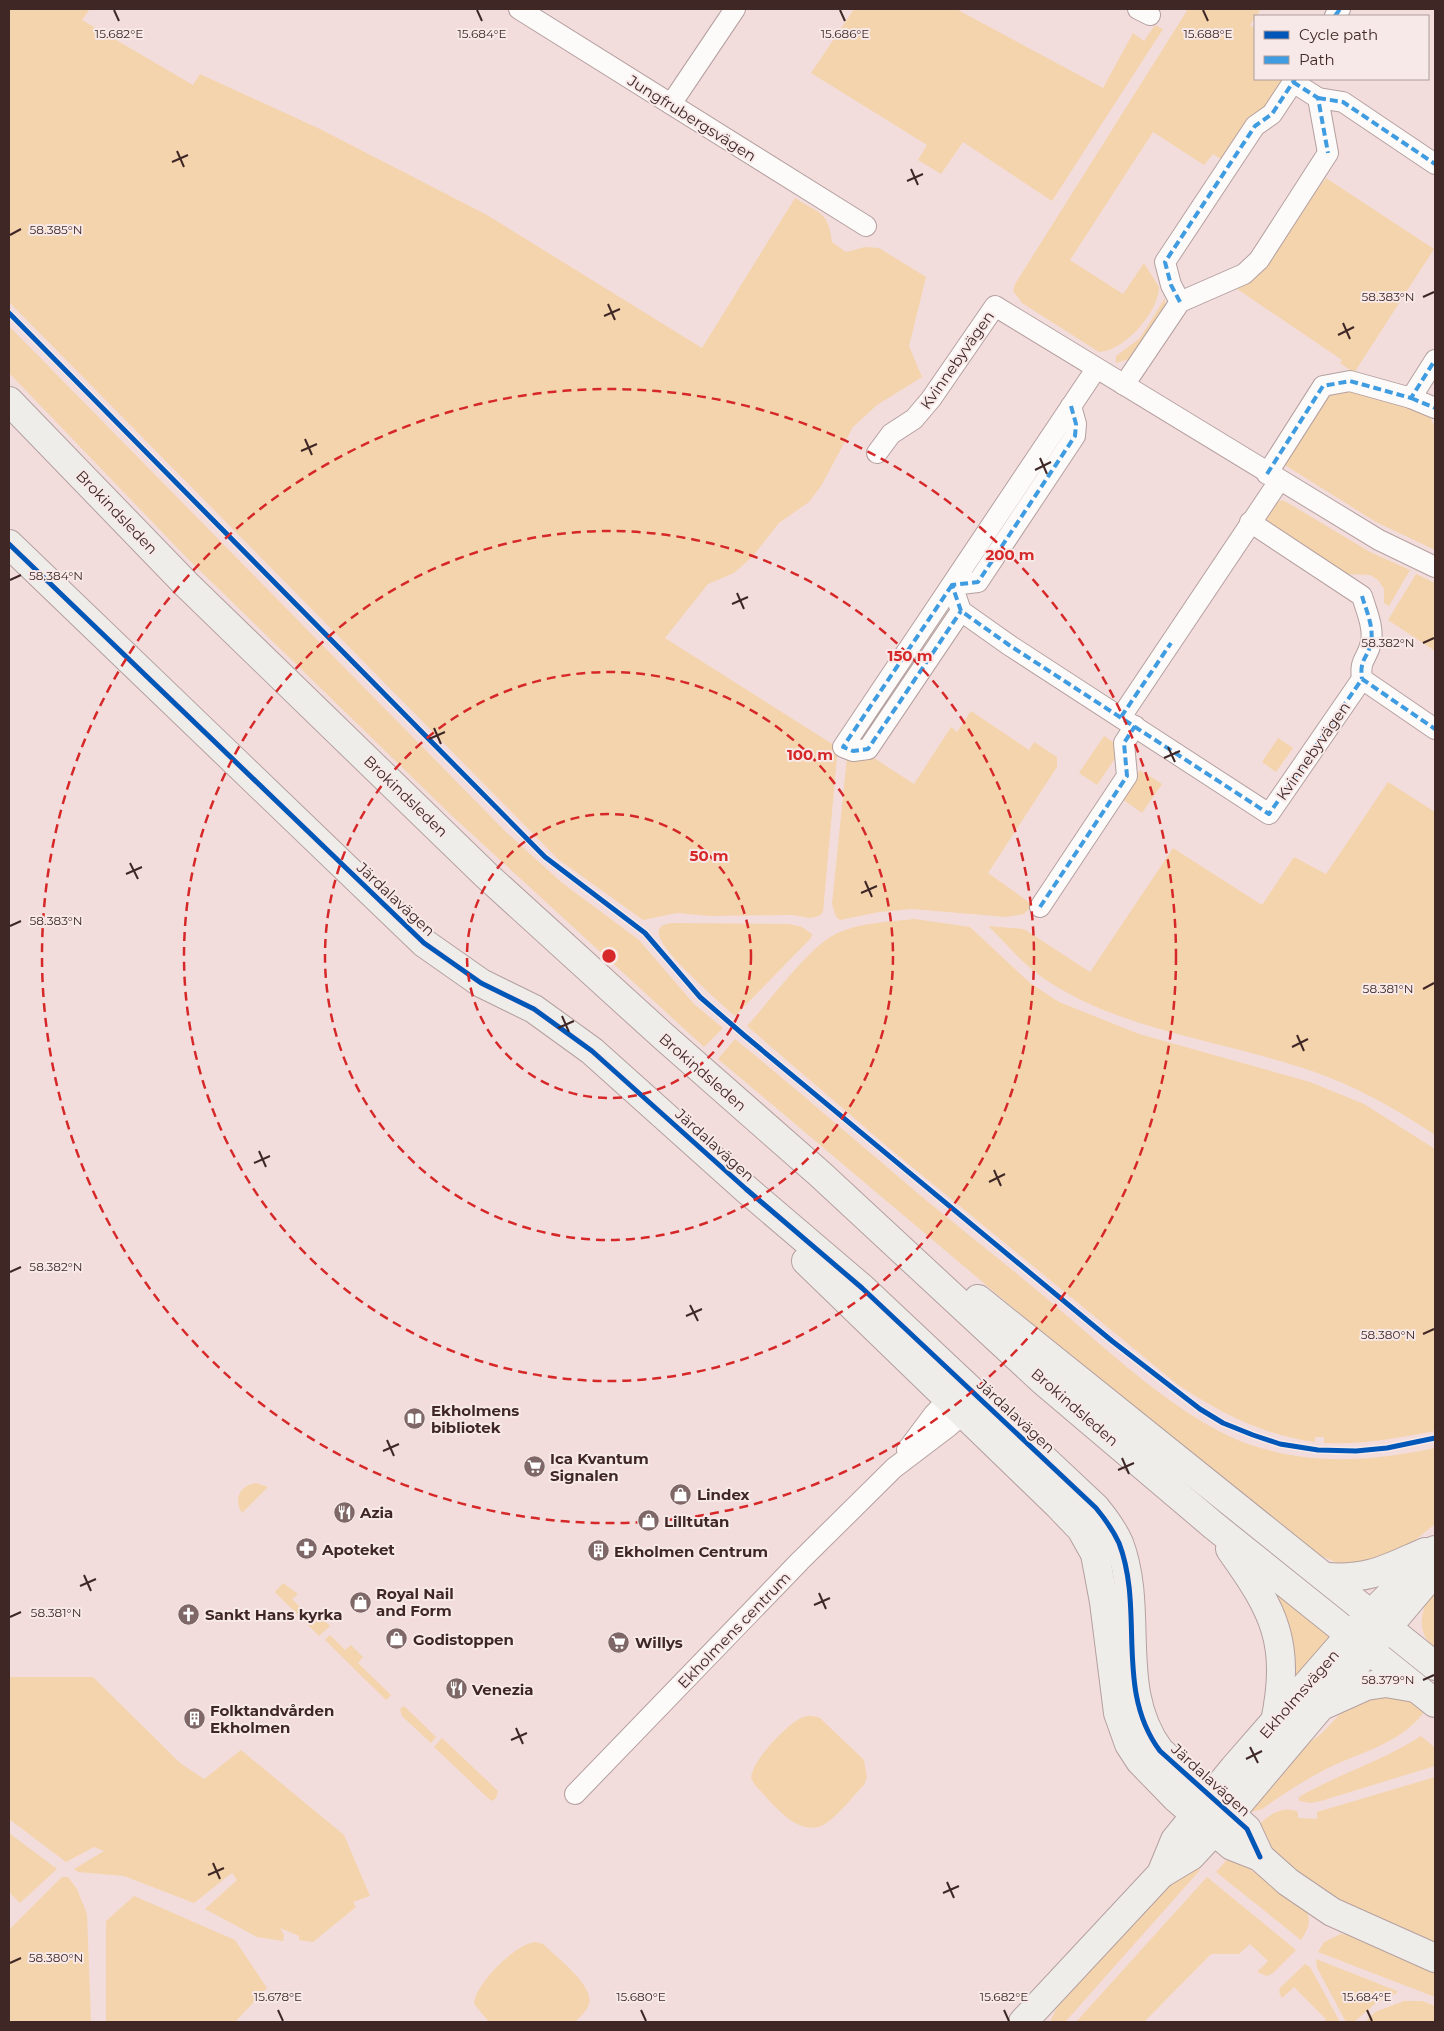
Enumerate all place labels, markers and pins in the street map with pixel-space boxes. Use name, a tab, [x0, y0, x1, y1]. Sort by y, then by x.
centre of rings	[600, 947, 618, 965]
place label: Ekholmens bibliotek	[431, 1401, 519, 1437]
library icon: Ekholmens bibliotek	[403, 1407, 427, 1431]
place label: Ica Kvantum Signalen	[550, 1449, 649, 1485]
supermarket icon: Ica Kvantum Signalen	[522, 1455, 546, 1479]
shop icon: Lindex	[669, 1482, 693, 1506]
place label: Lindex	[697, 1485, 750, 1504]
restaurant icon: Azia	[332, 1500, 356, 1524]
place label: Azia	[359, 1503, 393, 1522]
shop icon: Lilltutan	[636, 1509, 660, 1533]
place label: Lilltutan	[664, 1512, 729, 1531]
pharmacy icon: Apoteket	[294, 1537, 318, 1561]
building icon: Ekholmen Centrum	[586, 1539, 610, 1563]
place label: Apoteket	[321, 1540, 395, 1559]
place label: Ekholmen Centrum	[614, 1542, 768, 1561]
place label: Royal Nail and Form	[376, 1584, 454, 1620]
shop icon: Royal Nail and Form	[348, 1590, 372, 1614]
church icon: Sankt Hans kyrka	[177, 1602, 201, 1626]
place label: Sankt Hans kyrka	[205, 1605, 343, 1624]
shop icon: Godistoppen	[385, 1627, 409, 1651]
place label: Godistoppen	[413, 1630, 514, 1649]
supermarket icon: Willys	[607, 1630, 631, 1654]
place label: Willys	[635, 1633, 683, 1652]
restaurant icon: Venezia	[444, 1677, 468, 1701]
place label: Venezia	[471, 1680, 534, 1699]
place label: Folktandvården Ekholmen	[210, 1701, 334, 1737]
building icon: Folktandvården Ekholmen	[182, 1707, 206, 1731]

